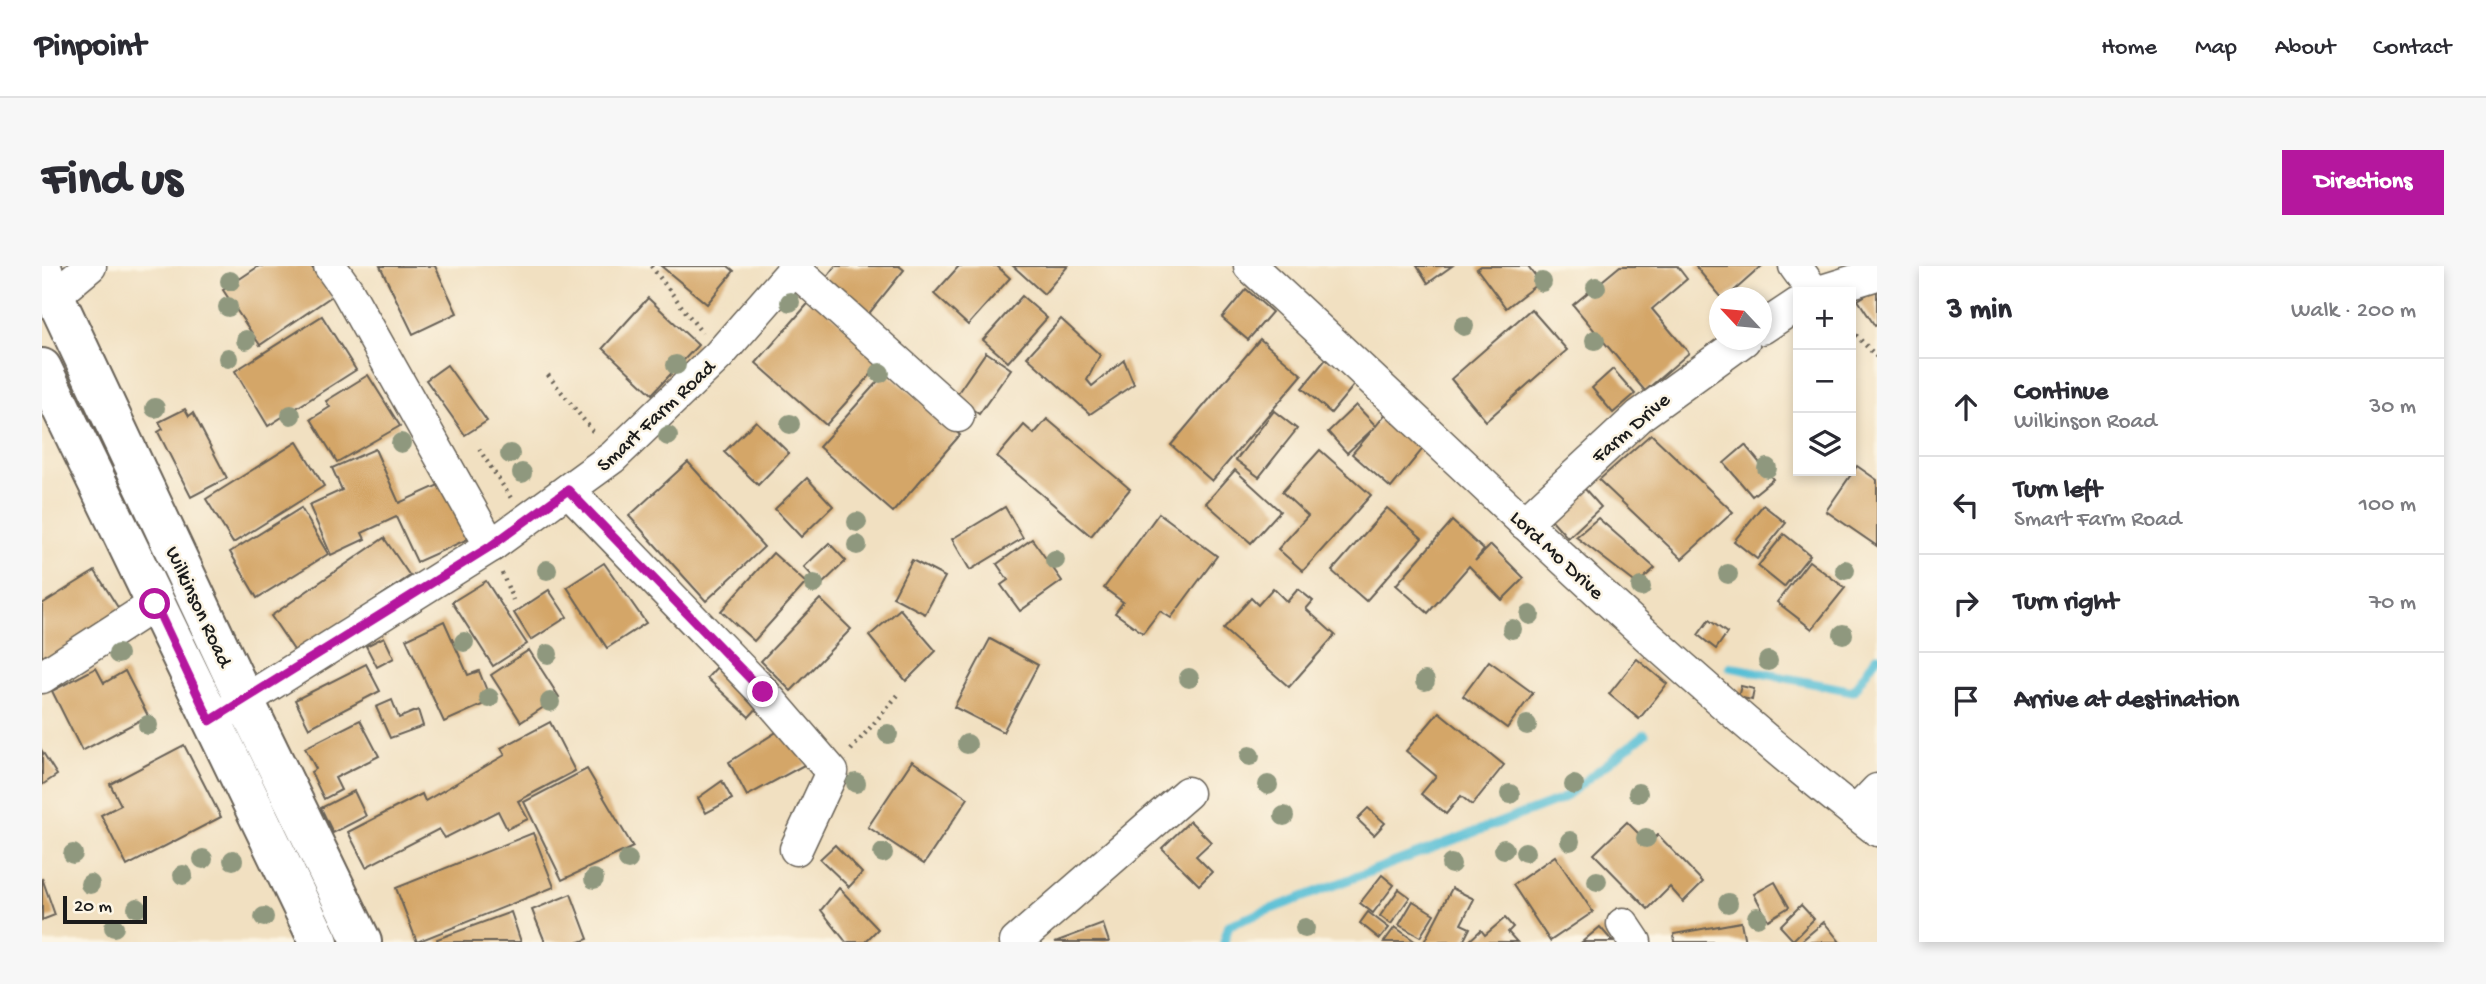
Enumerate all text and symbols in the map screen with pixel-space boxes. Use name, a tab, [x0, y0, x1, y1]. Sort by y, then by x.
text: Pinpoint	[35, 29, 146, 67]
text: Home	[2101, 34, 2157, 63]
text: Map	[2195, 34, 2237, 63]
text: About	[2275, 34, 2335, 63]
text: Contact	[2373, 34, 2451, 63]
button: Directions	[2282, 150, 2444, 215]
text: Find us	[42, 153, 182, 211]
north arrow	[1709, 287, 1772, 350]
map controls	[1793, 287, 1856, 476]
button: +	[1793, 287, 1856, 350]
text: 3 min	[1947, 294, 2012, 329]
text: Walk · 200 m	[2291, 298, 2416, 325]
button: −	[1793, 350, 1856, 413]
street label: Smart Farm Road	[593, 355, 723, 479]
text: Continue	[2014, 378, 2108, 409]
street label: Farm Drive	[1587, 388, 1677, 471]
icon: ahead	[1947, 388, 1985, 426]
text: 30 m	[2369, 394, 2416, 421]
text: Wilkinson Road	[2014, 409, 2157, 436]
button: layers	[1793, 413, 1856, 476]
text: Turn left	[2014, 476, 2102, 507]
icon: left	[1947, 486, 1985, 524]
text: 100 m	[2359, 492, 2416, 519]
street label: Lord Mo Drive	[1503, 507, 1609, 607]
text: Smart Farm Road	[2014, 507, 2181, 534]
street label: Wilkinson Road	[158, 543, 236, 673]
icon: right	[1947, 584, 1985, 622]
route start	[139, 588, 170, 619]
text: Turn right	[2014, 588, 2118, 619]
text: 70 m	[2369, 590, 2416, 617]
route end	[747, 676, 778, 707]
icon: arrive	[1947, 682, 1985, 720]
text: Arrive at destination	[2014, 686, 2239, 717]
scale bar	[63, 893, 147, 925]
text: 20 m	[74, 896, 112, 919]

